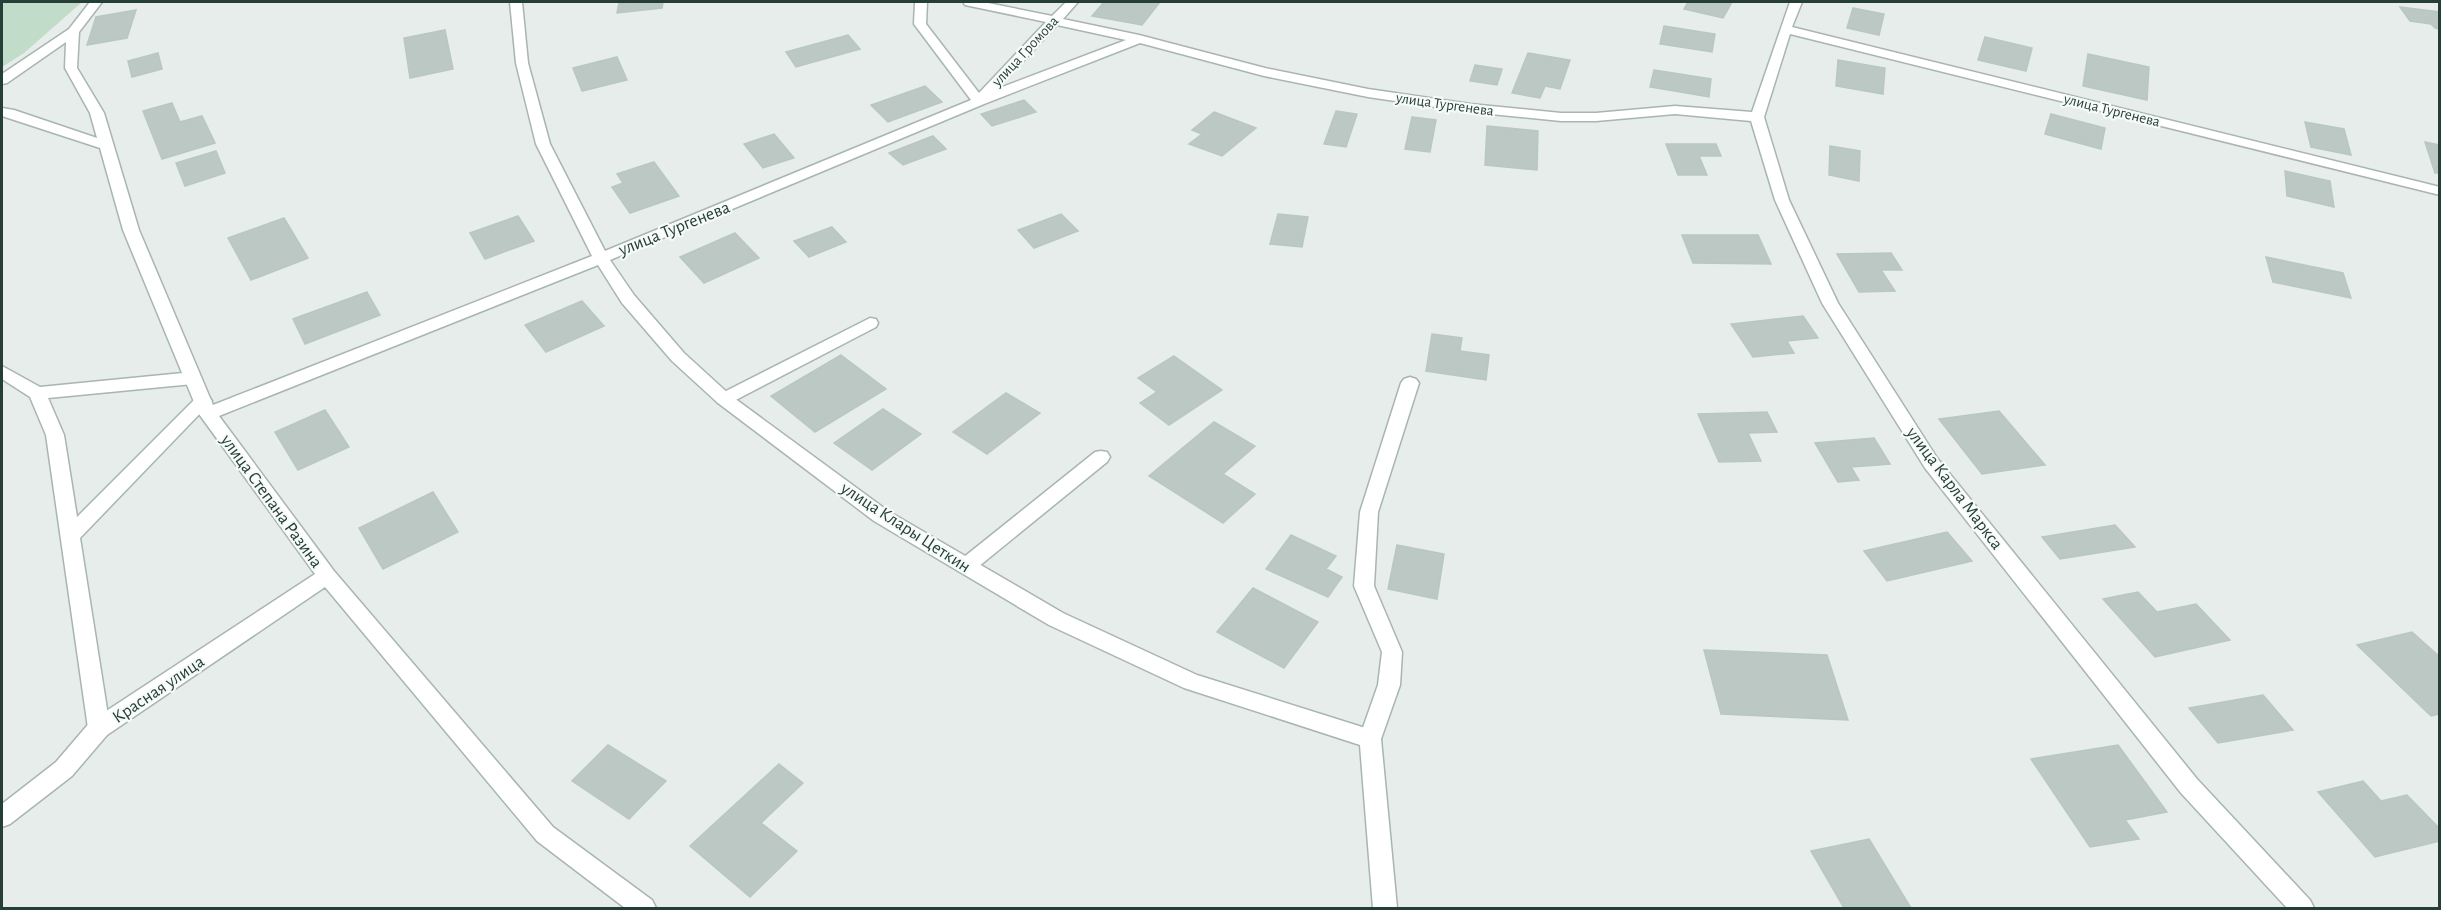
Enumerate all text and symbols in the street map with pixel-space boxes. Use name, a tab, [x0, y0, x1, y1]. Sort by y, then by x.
street label: улица Громова	[989, 13, 1062, 90]
street label: улица Тургенева	[1394, 90, 1495, 119]
street label: улица Тургенева	[2061, 91, 2162, 130]
street label: улица Тургенева	[615, 198, 733, 260]
street label: улица Карла Маркса	[1902, 423, 2006, 553]
street label: улица Степана Разина	[216, 431, 325, 572]
street label: улица Клары Цеткин	[837, 479, 973, 576]
street label: Красная улица	[109, 653, 208, 727]

